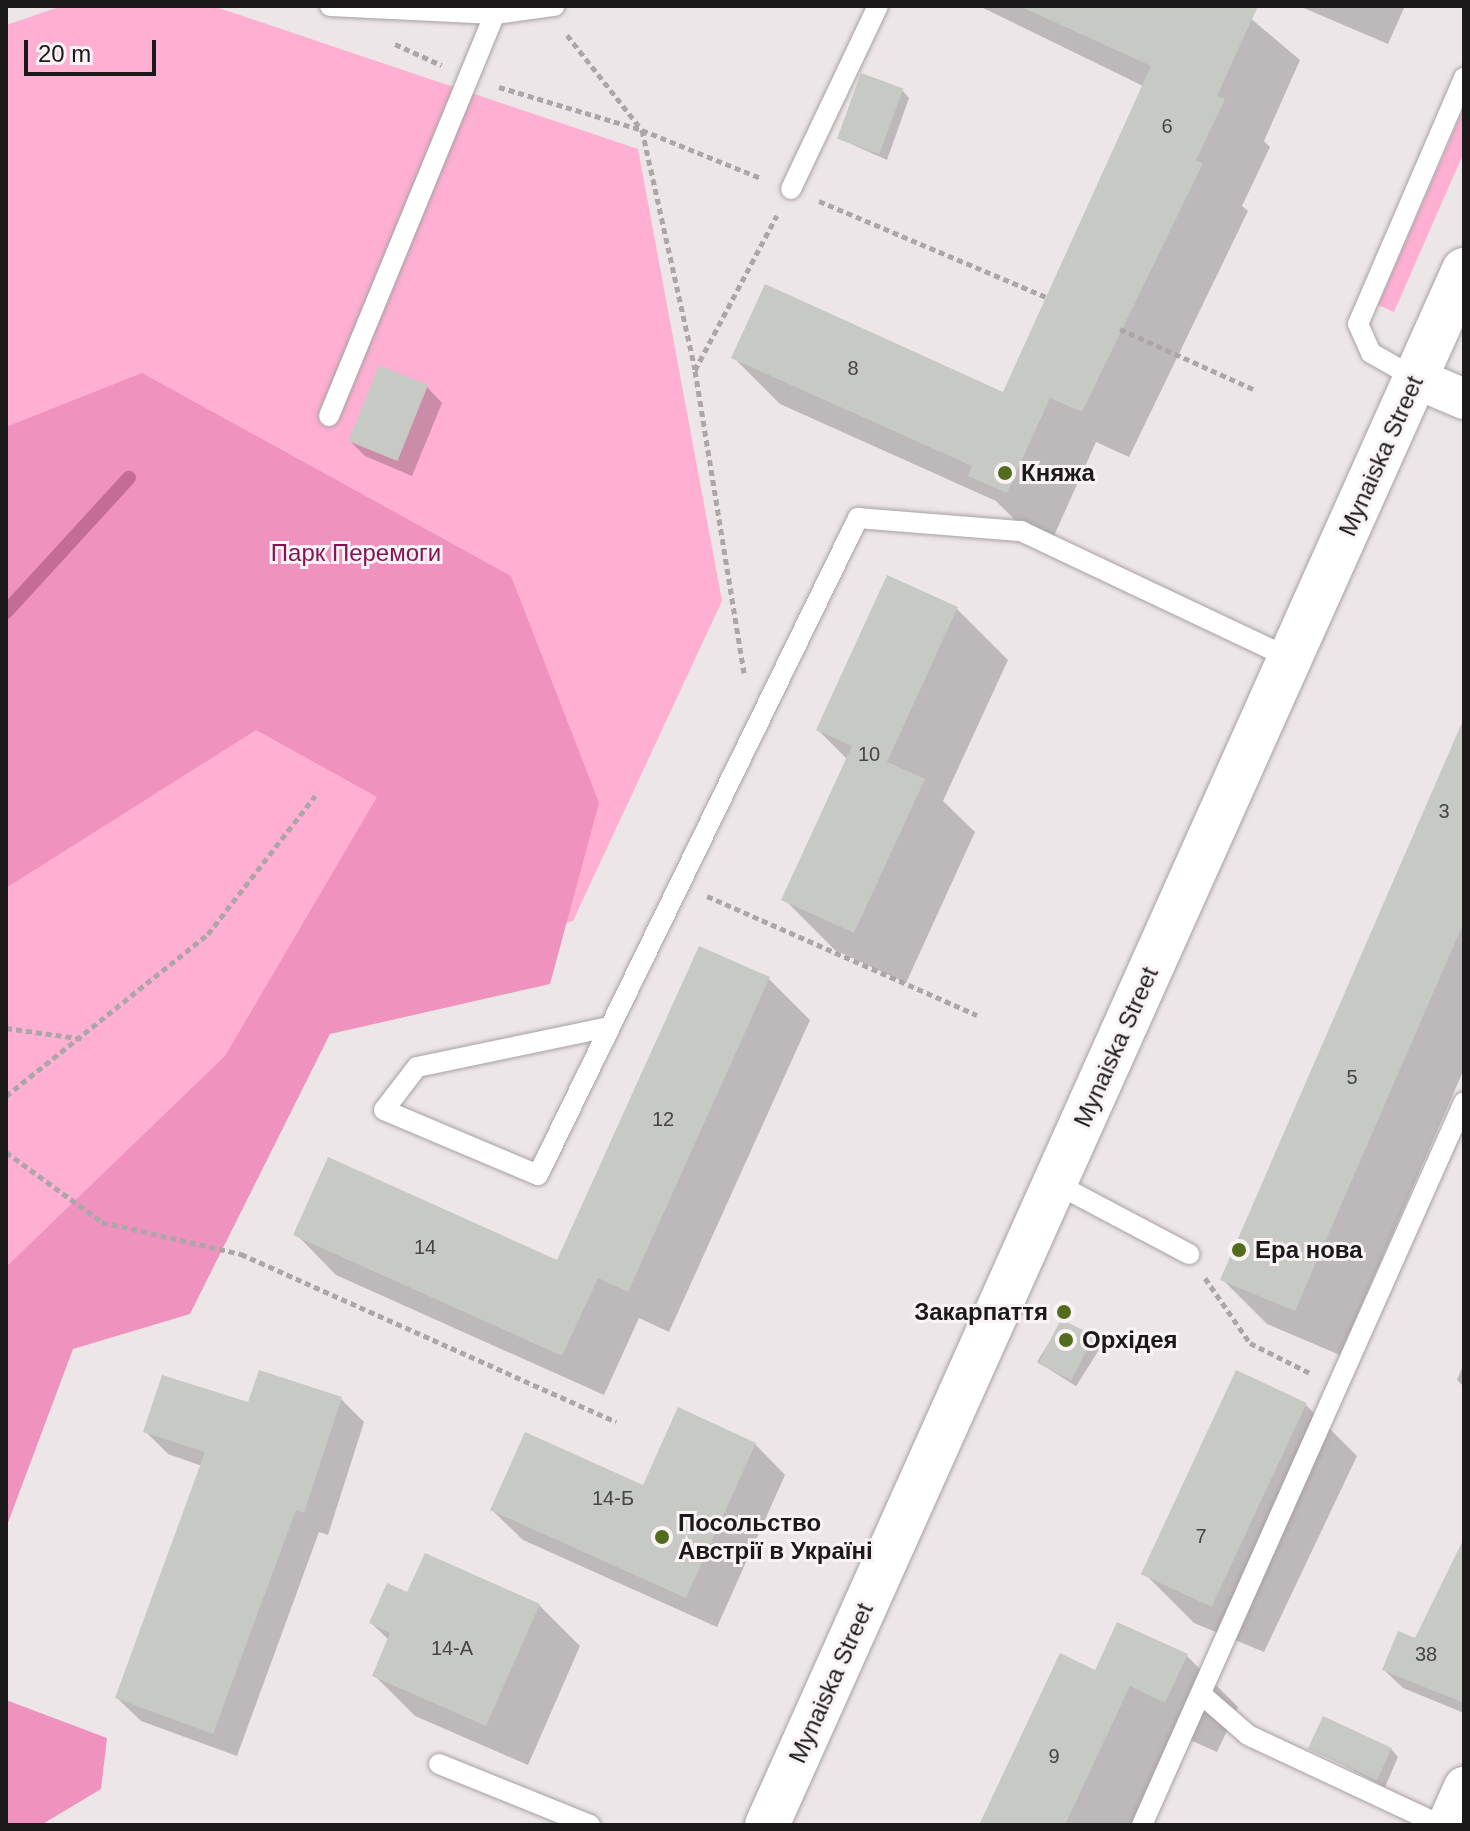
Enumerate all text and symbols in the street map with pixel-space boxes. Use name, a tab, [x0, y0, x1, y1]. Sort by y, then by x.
scale bar	[28, 24, 160, 74]
text: 20 m	[38, 40, 91, 67]
house number: 6	[1161, 114, 1173, 138]
house number: 8	[847, 356, 859, 380]
street label: Mynaiska Street	[1333, 372, 1429, 540]
place label: Княжа	[1021, 459, 1095, 487]
marker: Княжа	[996, 464, 1014, 482]
park label: Парк Перемоги	[271, 539, 441, 567]
house number: 10	[858, 742, 880, 766]
house number: 3	[1438, 799, 1450, 823]
street label: Mynaiska Street	[1068, 963, 1164, 1131]
house number: 5	[1346, 1065, 1358, 1089]
house number: 12	[652, 1107, 674, 1131]
house number: 14	[414, 1235, 436, 1259]
place label: Ера нова	[1255, 1236, 1363, 1264]
marker: Ера нова	[1230, 1241, 1248, 1259]
place label: Закарпаття	[914, 1298, 1048, 1326]
marker: Закарпаття	[1055, 1303, 1073, 1321]
place label: Орхідея	[1082, 1326, 1178, 1354]
marker: Орхідея	[1057, 1331, 1075, 1349]
house number: 14-Б	[592, 1486, 634, 1510]
place label: Посольство Австрії в Україні	[678, 1509, 873, 1565]
house number: 7	[1195, 1524, 1207, 1548]
marker: Посольство Австрії в Україні	[653, 1528, 671, 1546]
street label: Mynaiska Street	[783, 1599, 879, 1767]
house number: 14-А	[431, 1636, 473, 1660]
house number: 38	[1415, 1642, 1437, 1666]
house number: 9	[1048, 1744, 1060, 1768]

